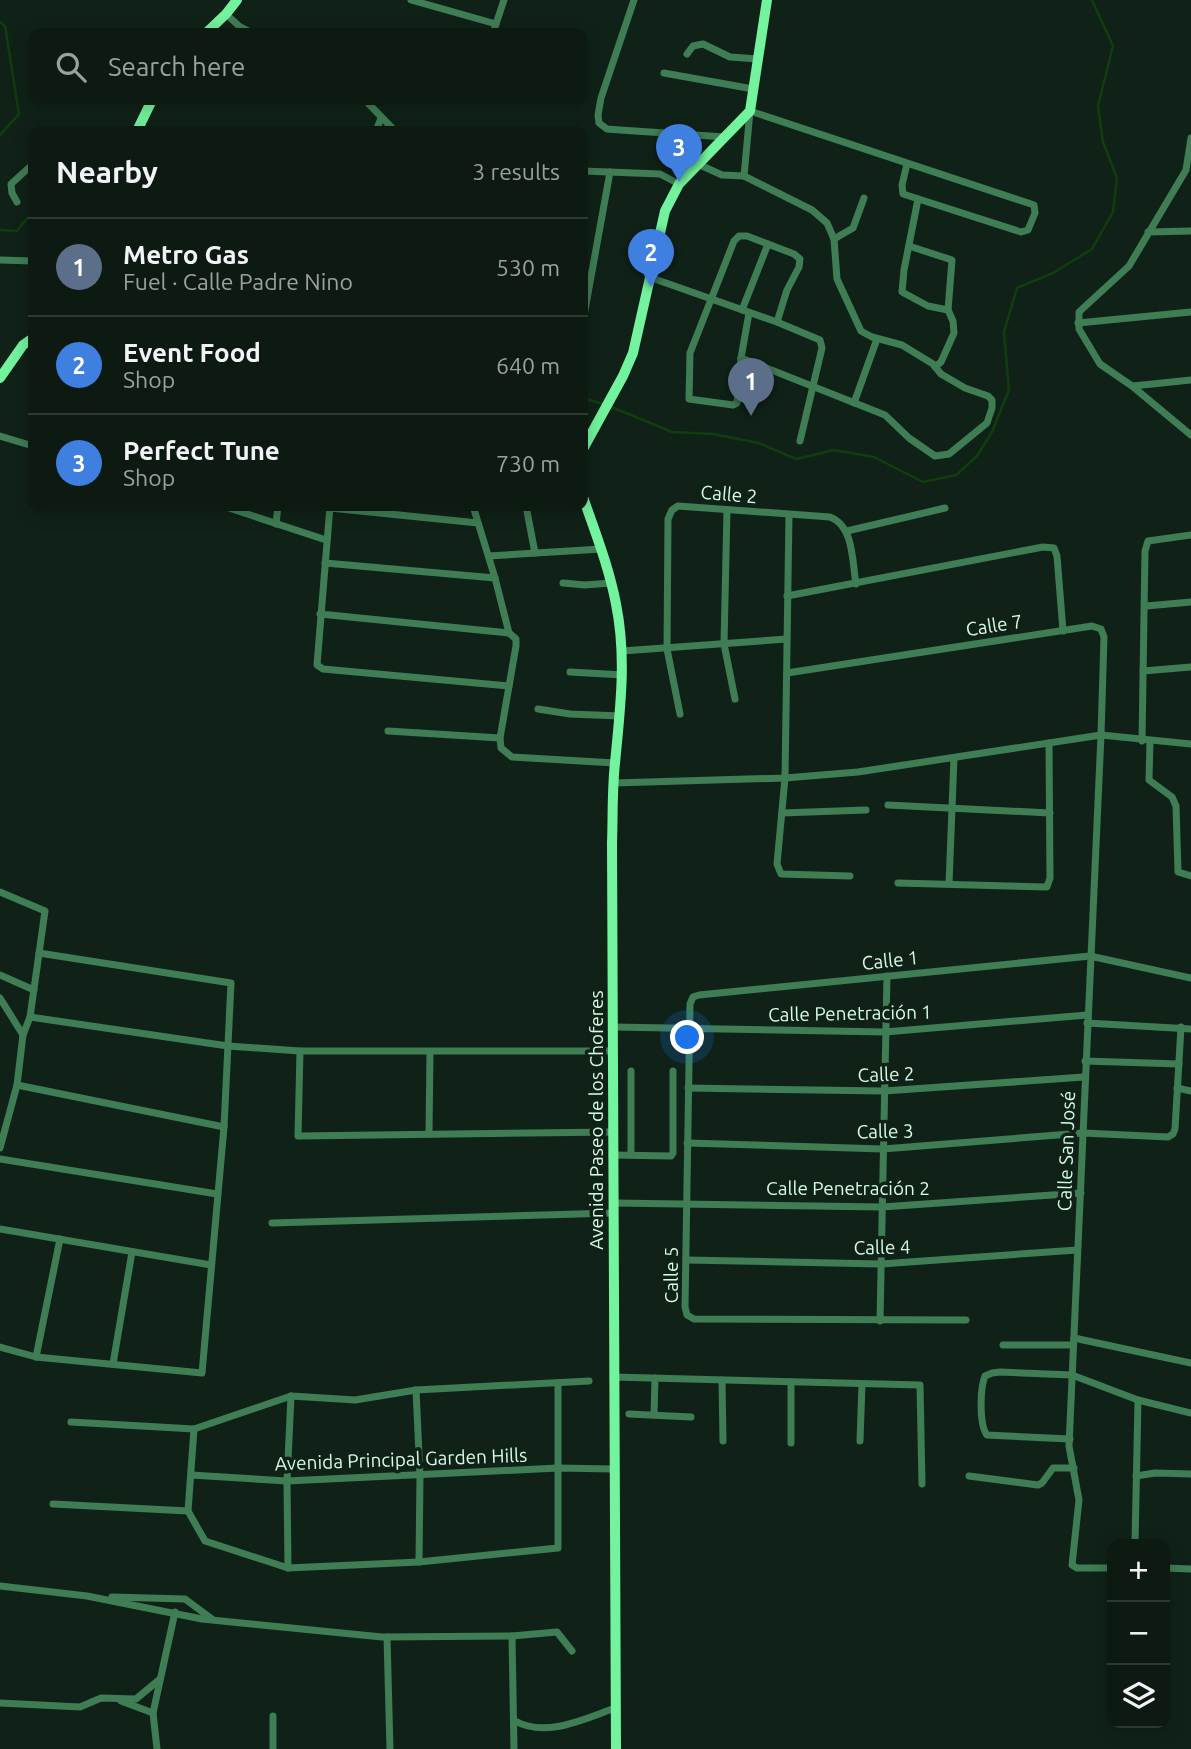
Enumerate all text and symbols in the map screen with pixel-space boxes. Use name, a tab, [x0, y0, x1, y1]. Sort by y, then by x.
search box	[28, 28, 588, 105]
icon: search	[52, 48, 90, 86]
text: Search here	[108, 52, 245, 81]
pin: 3	[656, 124, 702, 182]
text: Nearby	[56, 155, 158, 189]
text: 3 results	[472, 159, 560, 184]
pin: 2	[628, 229, 674, 287]
text: Metro Gas	[123, 240, 249, 269]
text: 1	[73, 255, 85, 280]
text: 530 m	[496, 255, 560, 280]
text: Fuel · Calle Padre Nino	[123, 269, 353, 294]
text: Event Food	[123, 338, 261, 367]
text: 2	[73, 353, 85, 378]
text: 640 m	[496, 353, 560, 378]
pin: 1	[728, 358, 774, 416]
text: Shop	[123, 367, 175, 392]
text: Perfect Tune	[123, 436, 280, 465]
text: 3	[73, 451, 85, 476]
text: 730 m	[496, 451, 560, 476]
text: Shop	[123, 465, 175, 490]
street label: Calle 2	[700, 481, 758, 507]
street label: Calle 7	[964, 610, 1024, 640]
street label: Calle 1	[861, 946, 919, 974]
street label: Avenida Paseo de los Choferes	[585, 990, 607, 1250]
street label: Calle Penetración 1	[768, 1001, 932, 1025]
your location	[670, 1020, 704, 1054]
street label: Calle 2	[857, 1062, 915, 1086]
street label: Calle San José	[1053, 1090, 1079, 1212]
street label: Calle 3	[856, 1120, 914, 1142]
street label: Calle Penetración 2	[766, 1177, 930, 1199]
street label: Calle 4	[853, 1236, 911, 1258]
street label: Calle 5	[660, 1247, 682, 1303]
street label: Avenida Principal Garden Hills	[274, 1444, 528, 1474]
map controls	[1107, 1539, 1170, 1728]
button: +	[1107, 1539, 1170, 1602]
button: −	[1107, 1602, 1170, 1665]
button: layers	[1107, 1665, 1170, 1728]

